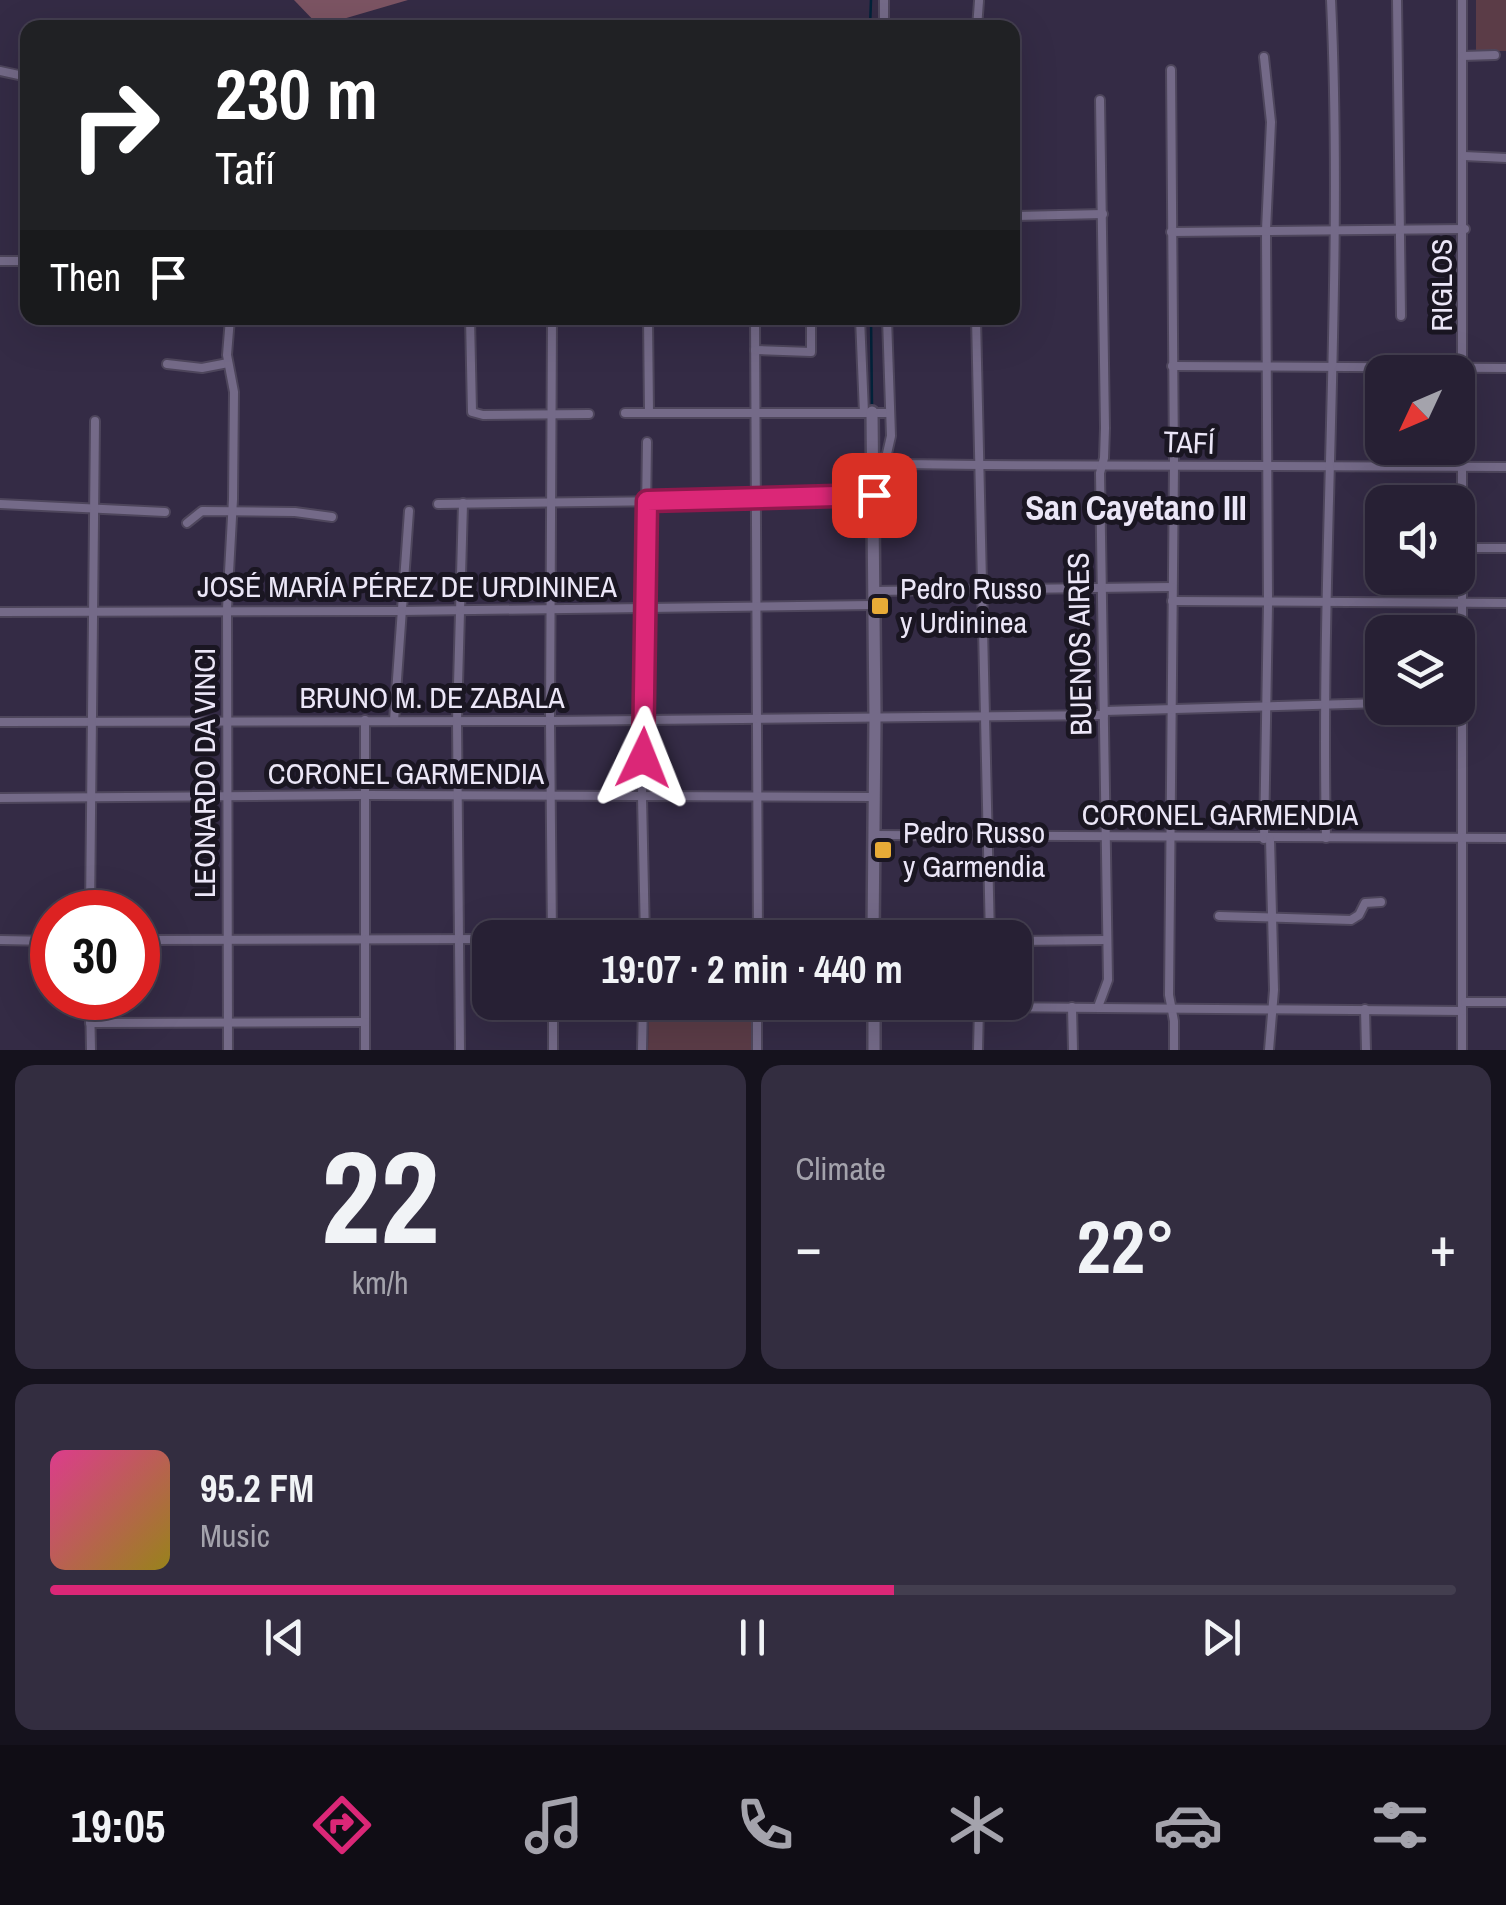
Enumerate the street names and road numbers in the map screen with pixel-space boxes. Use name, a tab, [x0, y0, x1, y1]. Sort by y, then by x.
street label: RIGLOS	[1421, 239, 1461, 331]
street label: TAFÍ	[1163, 421, 1216, 463]
street label: BUENOS AIRES	[1057, 552, 1101, 736]
street label: JOSÉ MARÍA PÉREZ DE URDININEA	[197, 566, 617, 606]
street label: LEONARDO DA VINCI	[184, 648, 224, 898]
street label: BRUNO M. DE ZABALA	[299, 677, 565, 717]
street label: CORONEL GARMENDIA	[268, 753, 545, 793]
street label: CORONEL GARMENDIA	[1082, 794, 1359, 834]

